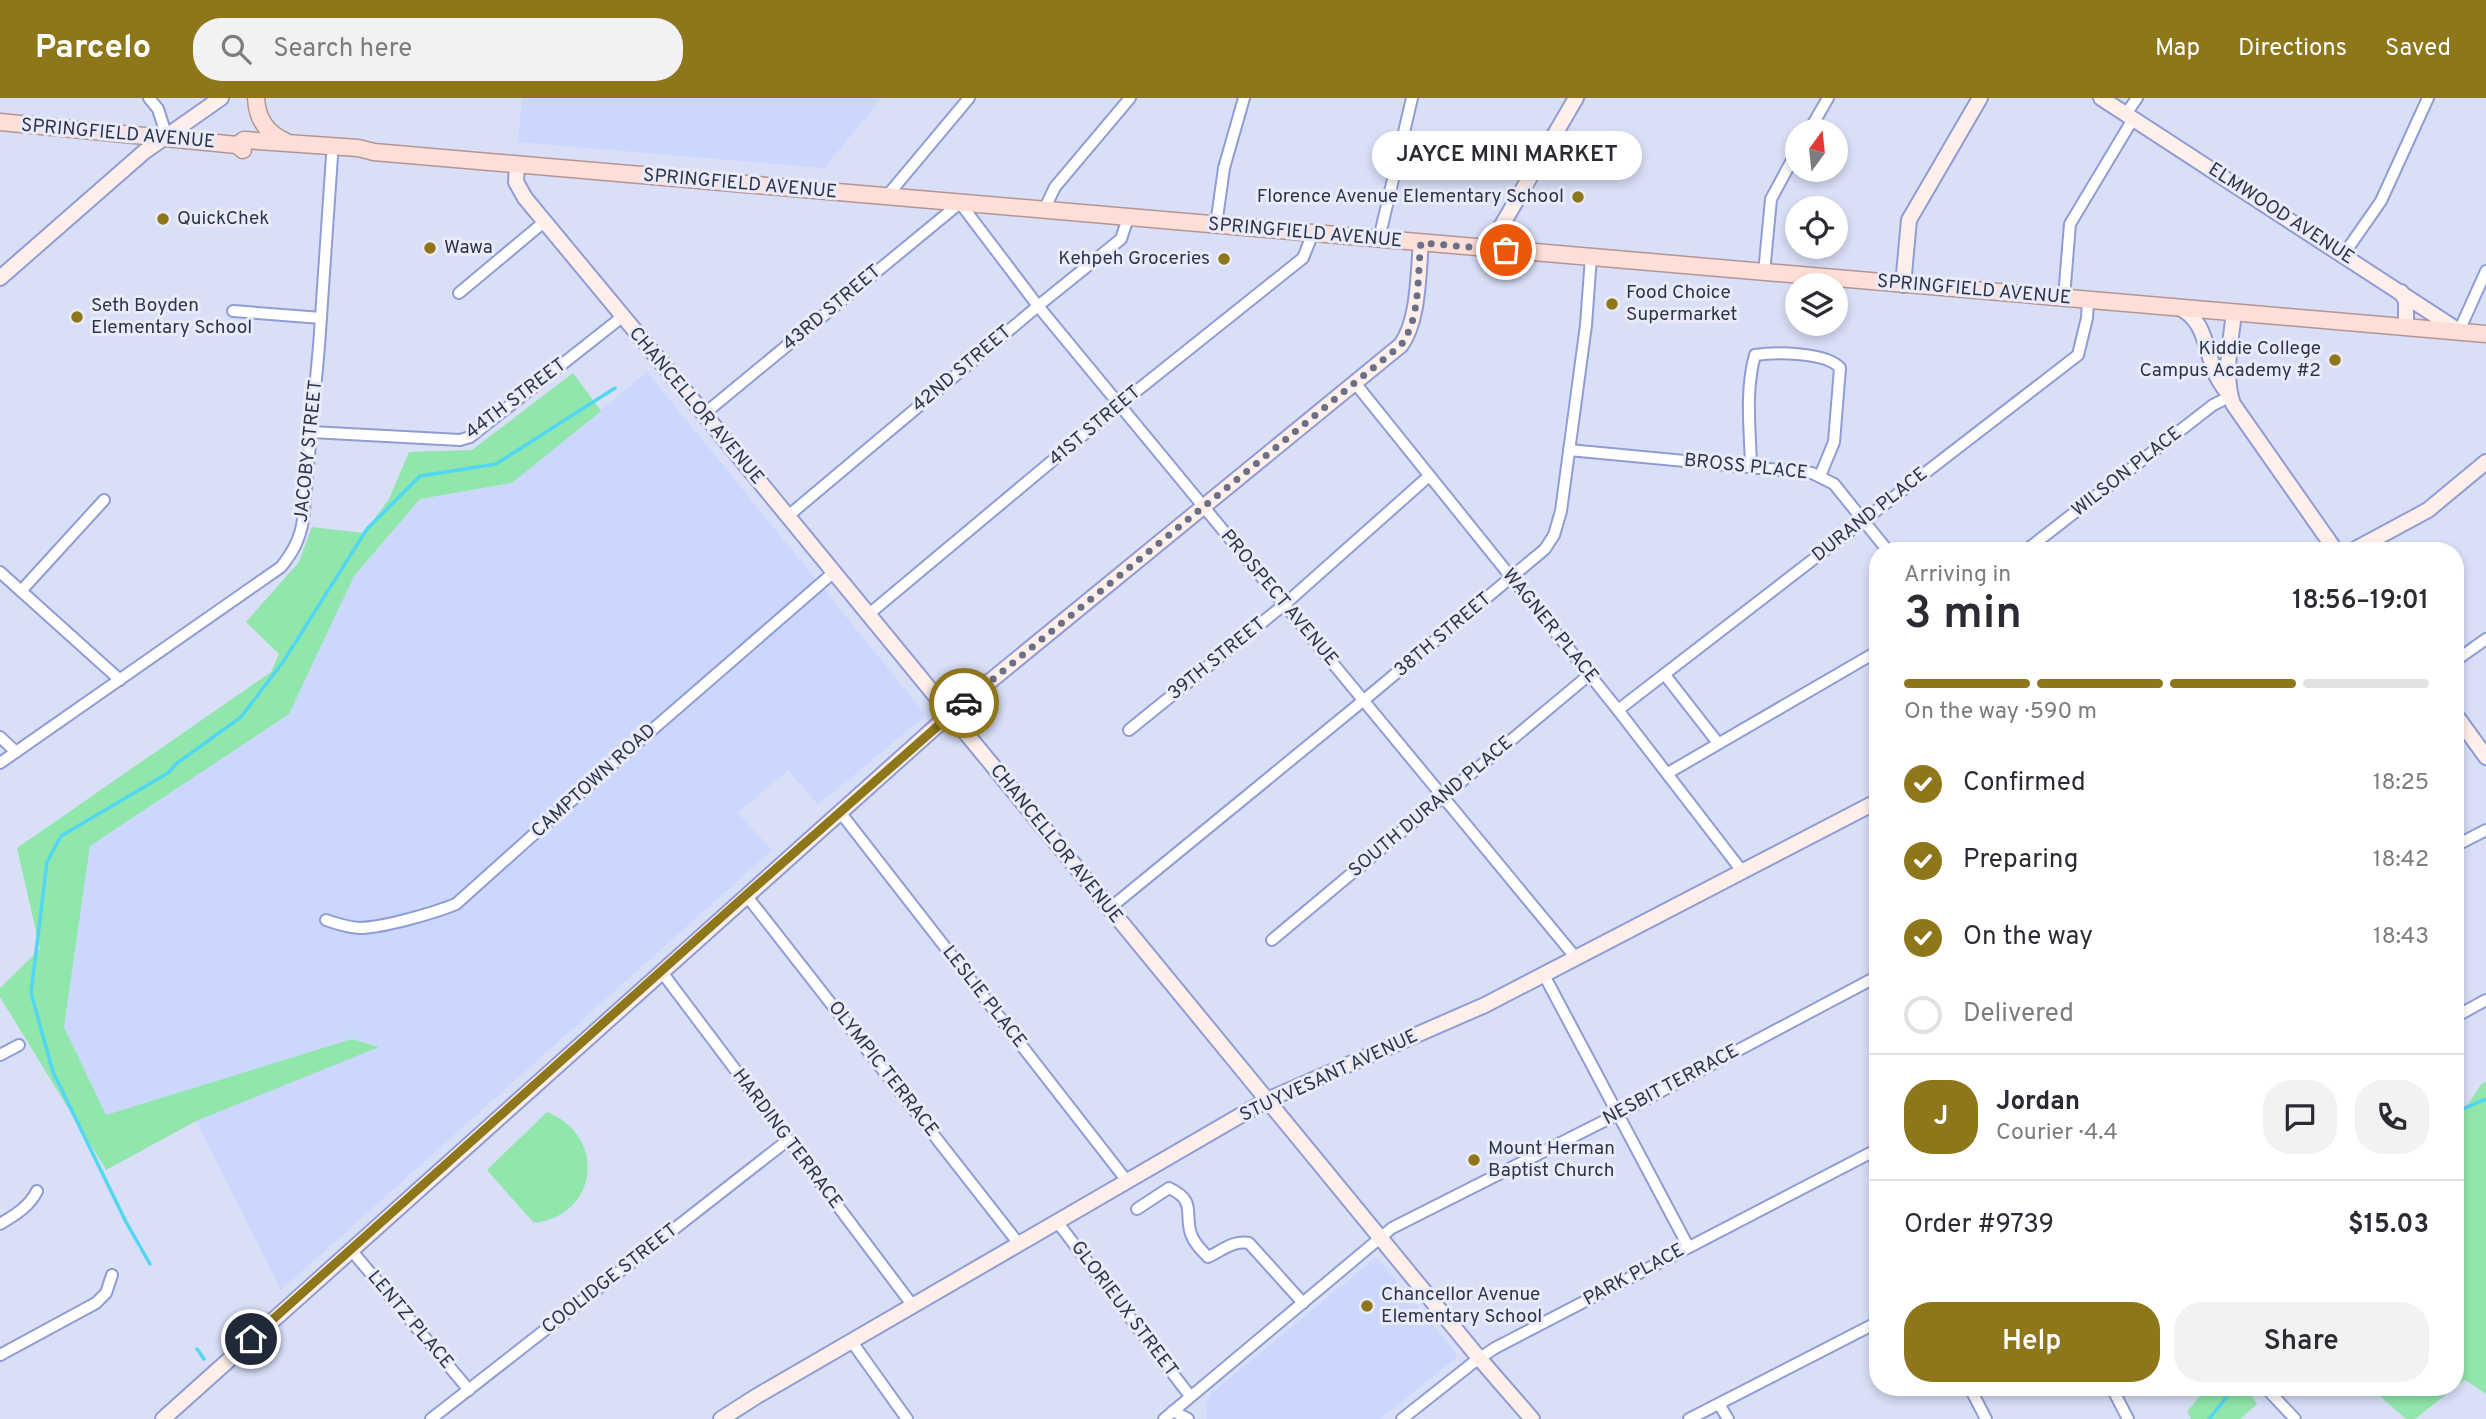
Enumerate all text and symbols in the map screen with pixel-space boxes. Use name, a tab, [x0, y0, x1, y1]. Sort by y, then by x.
search box	[193, 18, 683, 81]
text: Parcelo	[35, 28, 151, 70]
icon: search	[217, 30, 255, 68]
text: Search here	[273, 33, 412, 66]
text: Map	[2155, 34, 2200, 64]
text: Directions	[2238, 34, 2347, 64]
text: Saved	[2385, 34, 2451, 64]
street label: SPRINGFIELD AVENUE	[20, 114, 216, 154]
north arrow	[1785, 119, 1848, 182]
map controls	[1785, 119, 1848, 336]
callout: JAYCE MINI MARKET	[1371, 131, 1641, 180]
text: JAYCE MINI MARKET	[1396, 141, 1618, 170]
street label: ELMWOOD AVENUE	[2203, 158, 2359, 270]
street label: SPRINGFIELD AVENUE	[642, 164, 838, 204]
place label: Florence Avenue Elementary School	[1257, 185, 1564, 209]
marker: Florence Avenue Elementary School	[1570, 189, 1586, 205]
button: locate	[1785, 196, 1848, 259]
place label: QuickChek	[177, 207, 269, 231]
marker: QuickChek	[155, 211, 171, 227]
street label: SPRINGFIELD AVENUE	[1207, 213, 1403, 253]
pin	[1476, 220, 1536, 280]
icon: bag	[1487, 231, 1525, 269]
place label: Wawa	[444, 236, 493, 260]
marker: Wawa	[422, 240, 438, 256]
place label: Kehpeh Groceries	[1058, 247, 1210, 271]
marker: Kehpeh Groceries	[1216, 251, 1232, 267]
street label: 43RD STREET	[778, 260, 886, 356]
street label: SPRINGFIELD AVENUE	[1876, 270, 2072, 310]
button: layers	[1785, 273, 1848, 336]
place label: Food Choice Supermarket	[1626, 281, 1737, 327]
place label: Seth Boyden Elementary School	[91, 294, 252, 340]
marker: Food Choice Supermarket	[1604, 296, 1620, 312]
marker: Seth Boyden Elementary School	[69, 309, 85, 325]
street label: 42ND STREET	[907, 320, 1017, 418]
street label: CHANCELLOR AVENUE	[623, 322, 769, 490]
place label: Kiddie College Campus Academy #2	[2140, 337, 2321, 383]
marker: Kiddie College Campus Academy #2	[2327, 352, 2343, 368]
street label: 44TH STREET	[461, 353, 571, 445]
street label: JACOBY STREET	[290, 379, 328, 523]
street label: 41ST STREET	[1044, 380, 1146, 472]
street label: WILSON PLACE	[2067, 422, 2187, 522]
street label: BROSS PLACE	[1683, 449, 1809, 485]
street label: DURAND PLACE	[1807, 462, 1933, 568]
street label: PROSPECT AVENUE	[1215, 525, 1343, 671]
text: Arriving in	[1904, 561, 2011, 590]
street label: WAGNER PLACE	[1496, 564, 1604, 688]
text: 18:56–19:01	[2292, 585, 2429, 618]
text: 3 min	[1904, 586, 2022, 645]
street label: 38TH STREET	[1389, 587, 1497, 683]
street label: 39TH STREET	[1163, 612, 1271, 706]
courier	[929, 668, 999, 738]
icon: car	[945, 684, 983, 722]
text: On the way · 590 m	[1904, 698, 2097, 727]
street label: CAMPTOWN ROAD	[527, 719, 661, 843]
street label: SOUTH DURAND PLACE	[1344, 731, 1518, 883]
street label: CHANCELLOR AVENUE	[984, 759, 1128, 929]
icon: check	[1904, 765, 1942, 803]
text: Confirmed	[1963, 767, 2086, 800]
text: 18:25	[2373, 769, 2429, 798]
icon: check	[1904, 842, 1942, 880]
text: Preparing	[1963, 844, 2078, 877]
text: 18:42	[2373, 846, 2429, 875]
icon: check	[1904, 919, 1942, 957]
text: On the way	[1963, 921, 2093, 954]
text: 18:43	[2373, 923, 2429, 952]
street label: LESLIE PLACE	[937, 941, 1031, 1053]
street label: OLYMPIC TERRACE	[823, 996, 943, 1142]
text: Delivered	[1963, 998, 2074, 1031]
street label: STUYVESANT AVENUE	[1236, 1024, 1422, 1128]
street label: NESBIT TERRACE	[1599, 1039, 1743, 1131]
street label: HARDING TERRACE	[727, 1064, 847, 1214]
button: chat	[2263, 1080, 2337, 1154]
button: phone	[2355, 1080, 2429, 1154]
text: Jordan	[1996, 1086, 2080, 1119]
text: J	[1934, 1101, 1948, 1134]
text: Courier · 4.4	[1996, 1119, 2118, 1148]
place label: Mount Herman Baptist Church	[1488, 1137, 1615, 1183]
marker: Mount Herman Baptist Church	[1466, 1152, 1482, 1168]
text: Order #9739	[1904, 1209, 2054, 1242]
text: $15.03	[2348, 1209, 2429, 1242]
street label: COOLIDGE STREET	[537, 1219, 683, 1339]
street label: GLORIEUX STREET	[1065, 1236, 1183, 1382]
street label: PARK PLACE	[1580, 1238, 1688, 1312]
street label: LENTZ PLACE	[362, 1266, 458, 1374]
place label: Chancellor Avenue Elementary School	[1381, 1283, 1542, 1329]
marker: Chancellor Avenue Elementary School	[1359, 1298, 1375, 1314]
button: Help	[1904, 1302, 2160, 1382]
button: Share	[2174, 1302, 2429, 1382]
pin	[221, 1309, 281, 1369]
icon: home	[232, 1320, 270, 1358]

